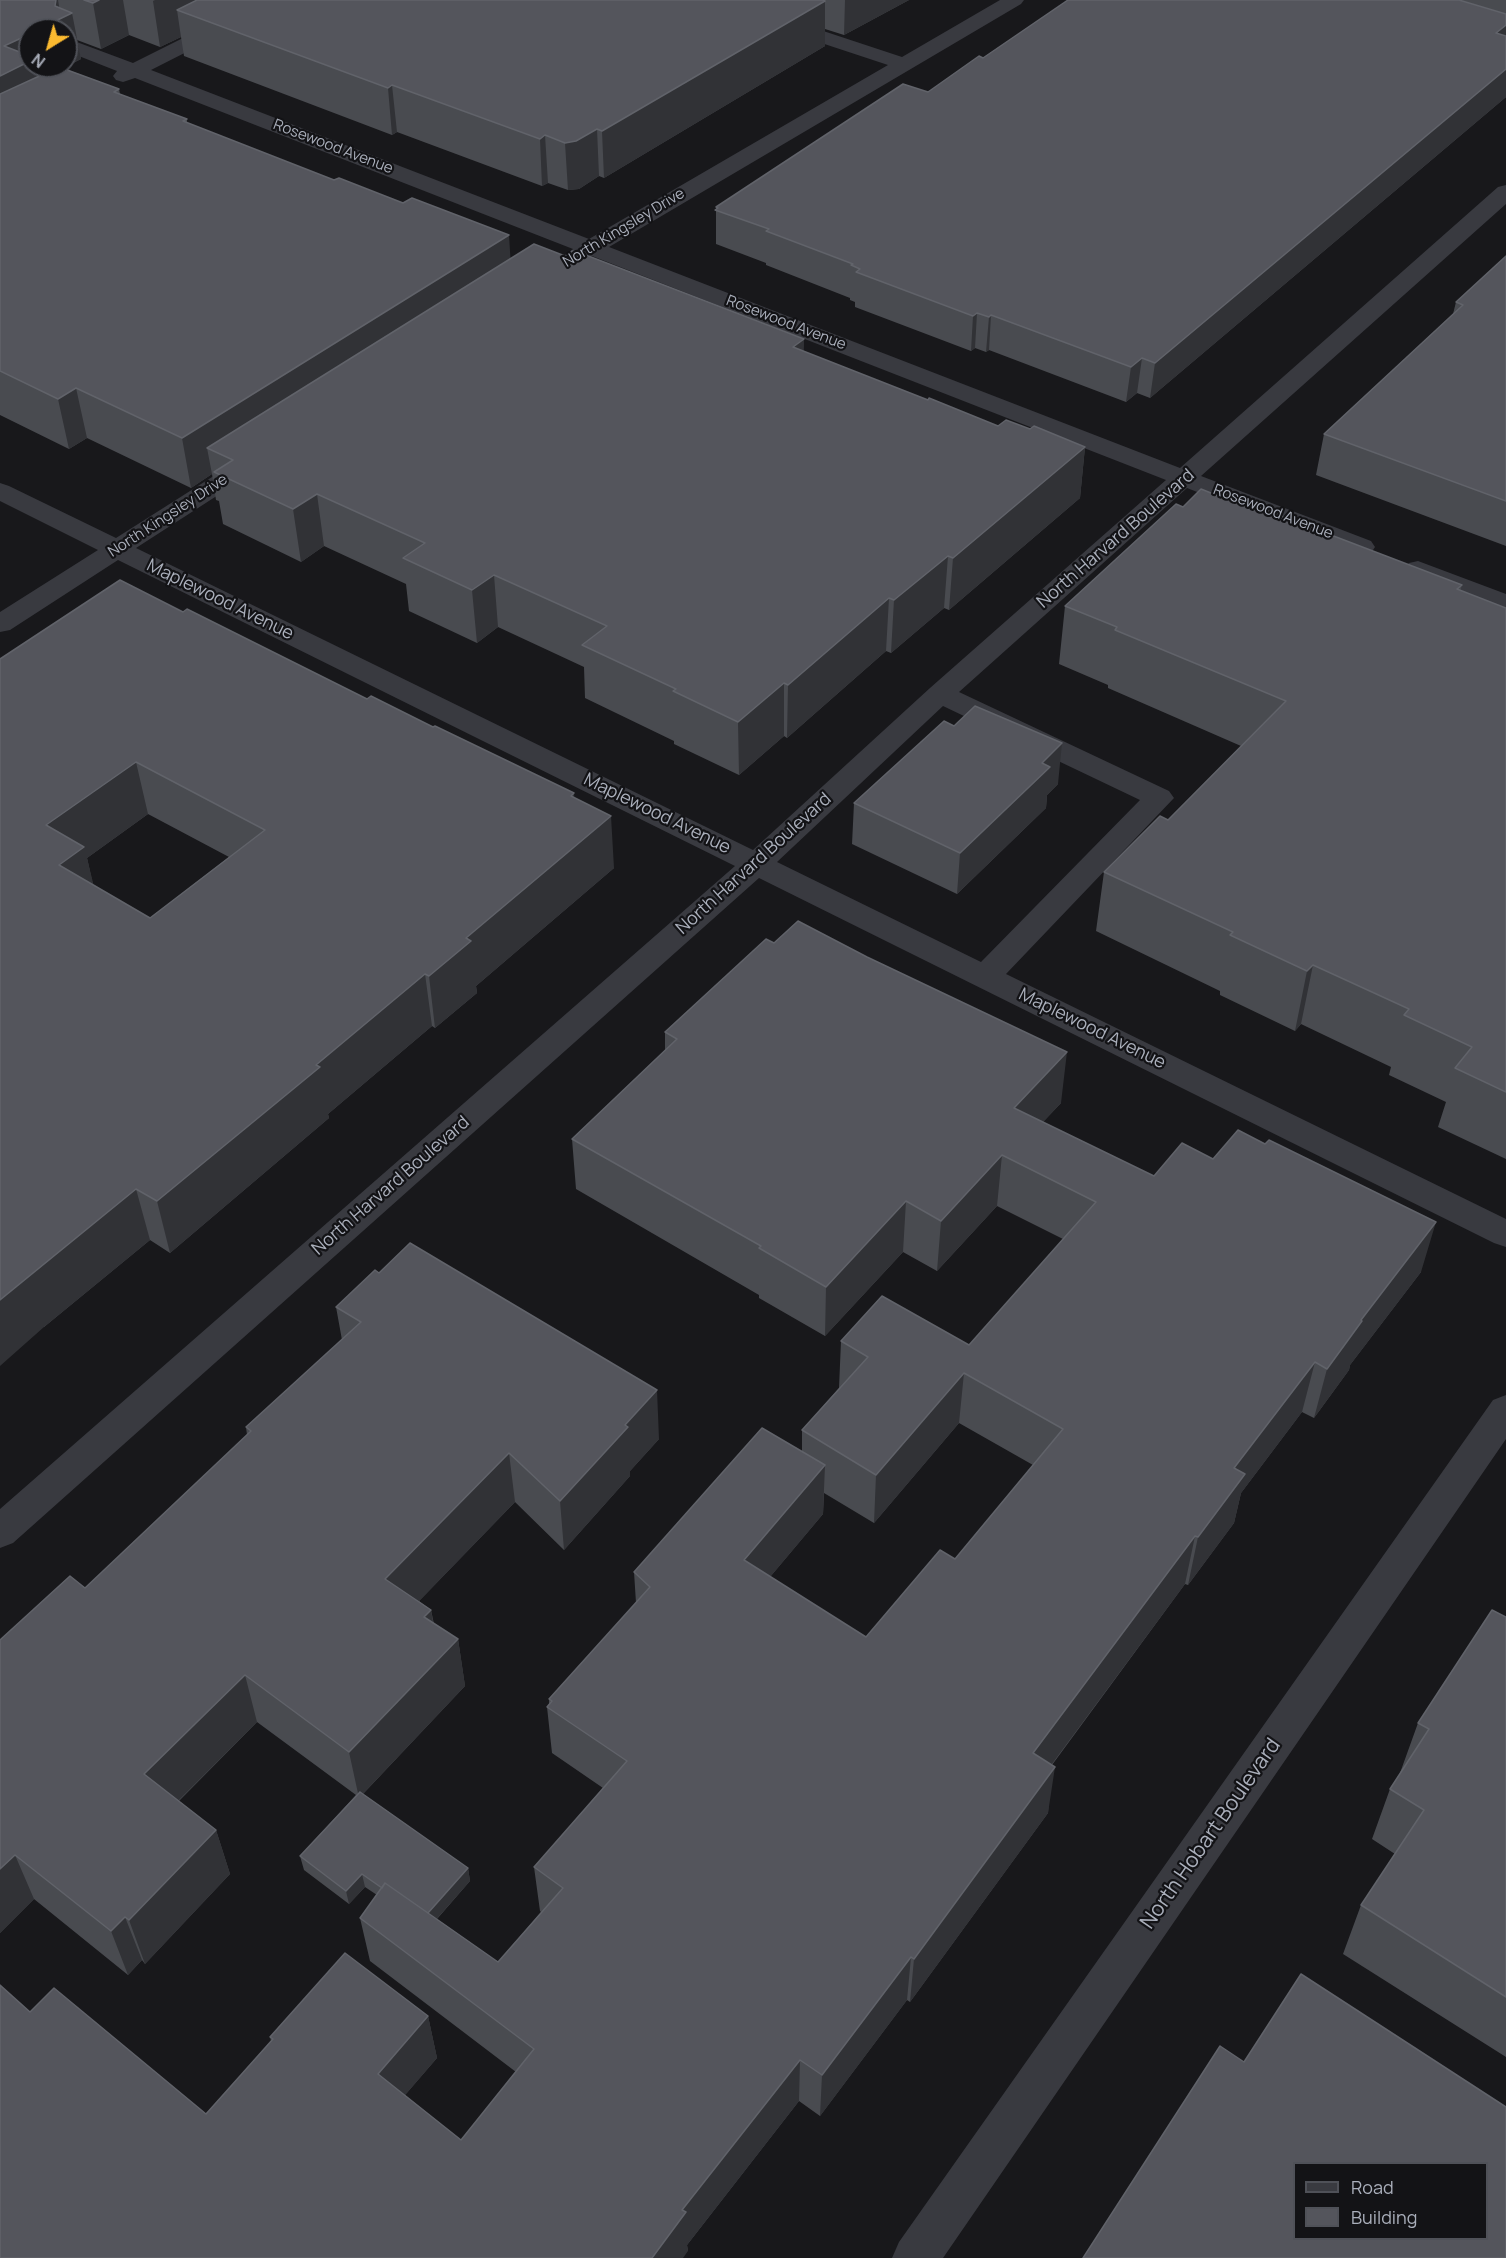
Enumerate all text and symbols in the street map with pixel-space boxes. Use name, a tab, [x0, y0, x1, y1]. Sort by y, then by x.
north arrow	[18, 18, 78, 78]
text: N	[27, 49, 50, 73]
street label: Rosewood Avenue	[271, 116, 395, 178]
street label: North Kingsley Drive	[560, 185, 688, 271]
street label: Rosewood Avenue	[724, 292, 848, 354]
street label: North Harvard Boulevard	[1033, 465, 1199, 613]
street label: North Kingsley Drive	[105, 471, 231, 561]
street label: Rosewood Avenue	[1211, 481, 1335, 543]
street label: Maplewood Avenue	[143, 555, 297, 645]
street label: Maplewood Avenue	[580, 769, 734, 859]
street label: North Harvard Boulevard	[672, 789, 836, 939]
street label: Maplewood Avenue	[1015, 984, 1169, 1074]
street label: North Harvard Boulevard	[308, 1112, 474, 1260]
street label: North Hobart Boulevard	[1136, 1734, 1286, 1934]
legend	[1293, 2162, 1488, 2240]
text: Road	[1351, 2175, 1394, 2199]
text: Building	[1351, 2205, 1417, 2229]

